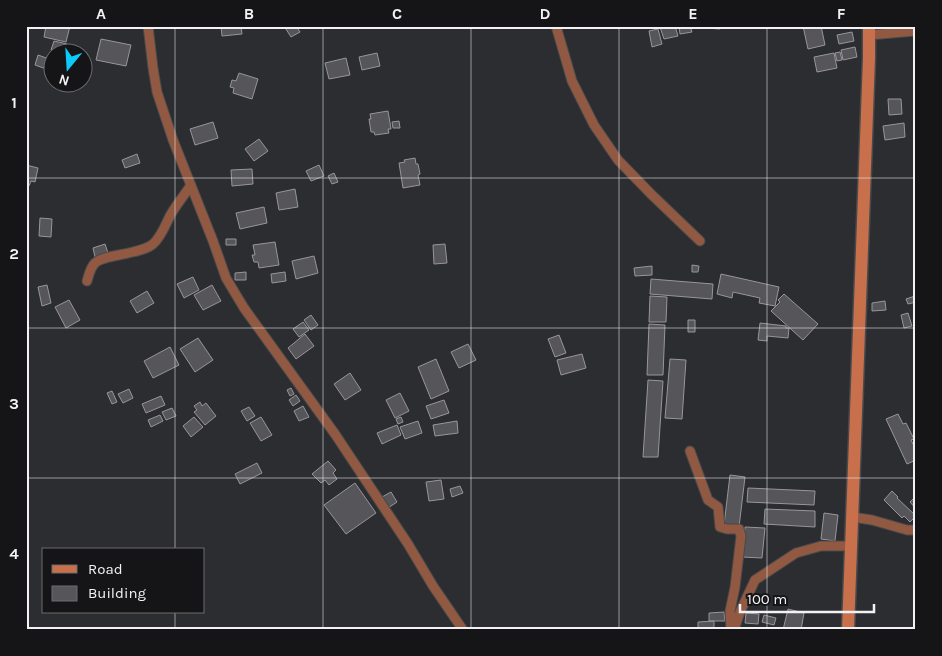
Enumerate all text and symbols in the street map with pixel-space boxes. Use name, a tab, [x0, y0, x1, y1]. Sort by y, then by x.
text: A	[96, 4, 106, 23]
text: B	[244, 4, 254, 23]
text: C	[392, 4, 402, 23]
text: D	[540, 4, 551, 23]
text: E	[688, 4, 698, 23]
text: F	[837, 4, 846, 23]
north arrow	[42, 42, 92, 92]
text: N	[57, 70, 72, 90]
text: 1	[11, 93, 17, 112]
text: 2	[9, 244, 19, 263]
text: 3	[9, 394, 19, 413]
text: 4	[9, 544, 19, 563]
legend	[42, 548, 205, 614]
text: Road	[88, 560, 123, 578]
scale bar	[740, 581, 873, 613]
text: Building	[88, 584, 146, 602]
text: 100 m	[747, 590, 787, 608]

